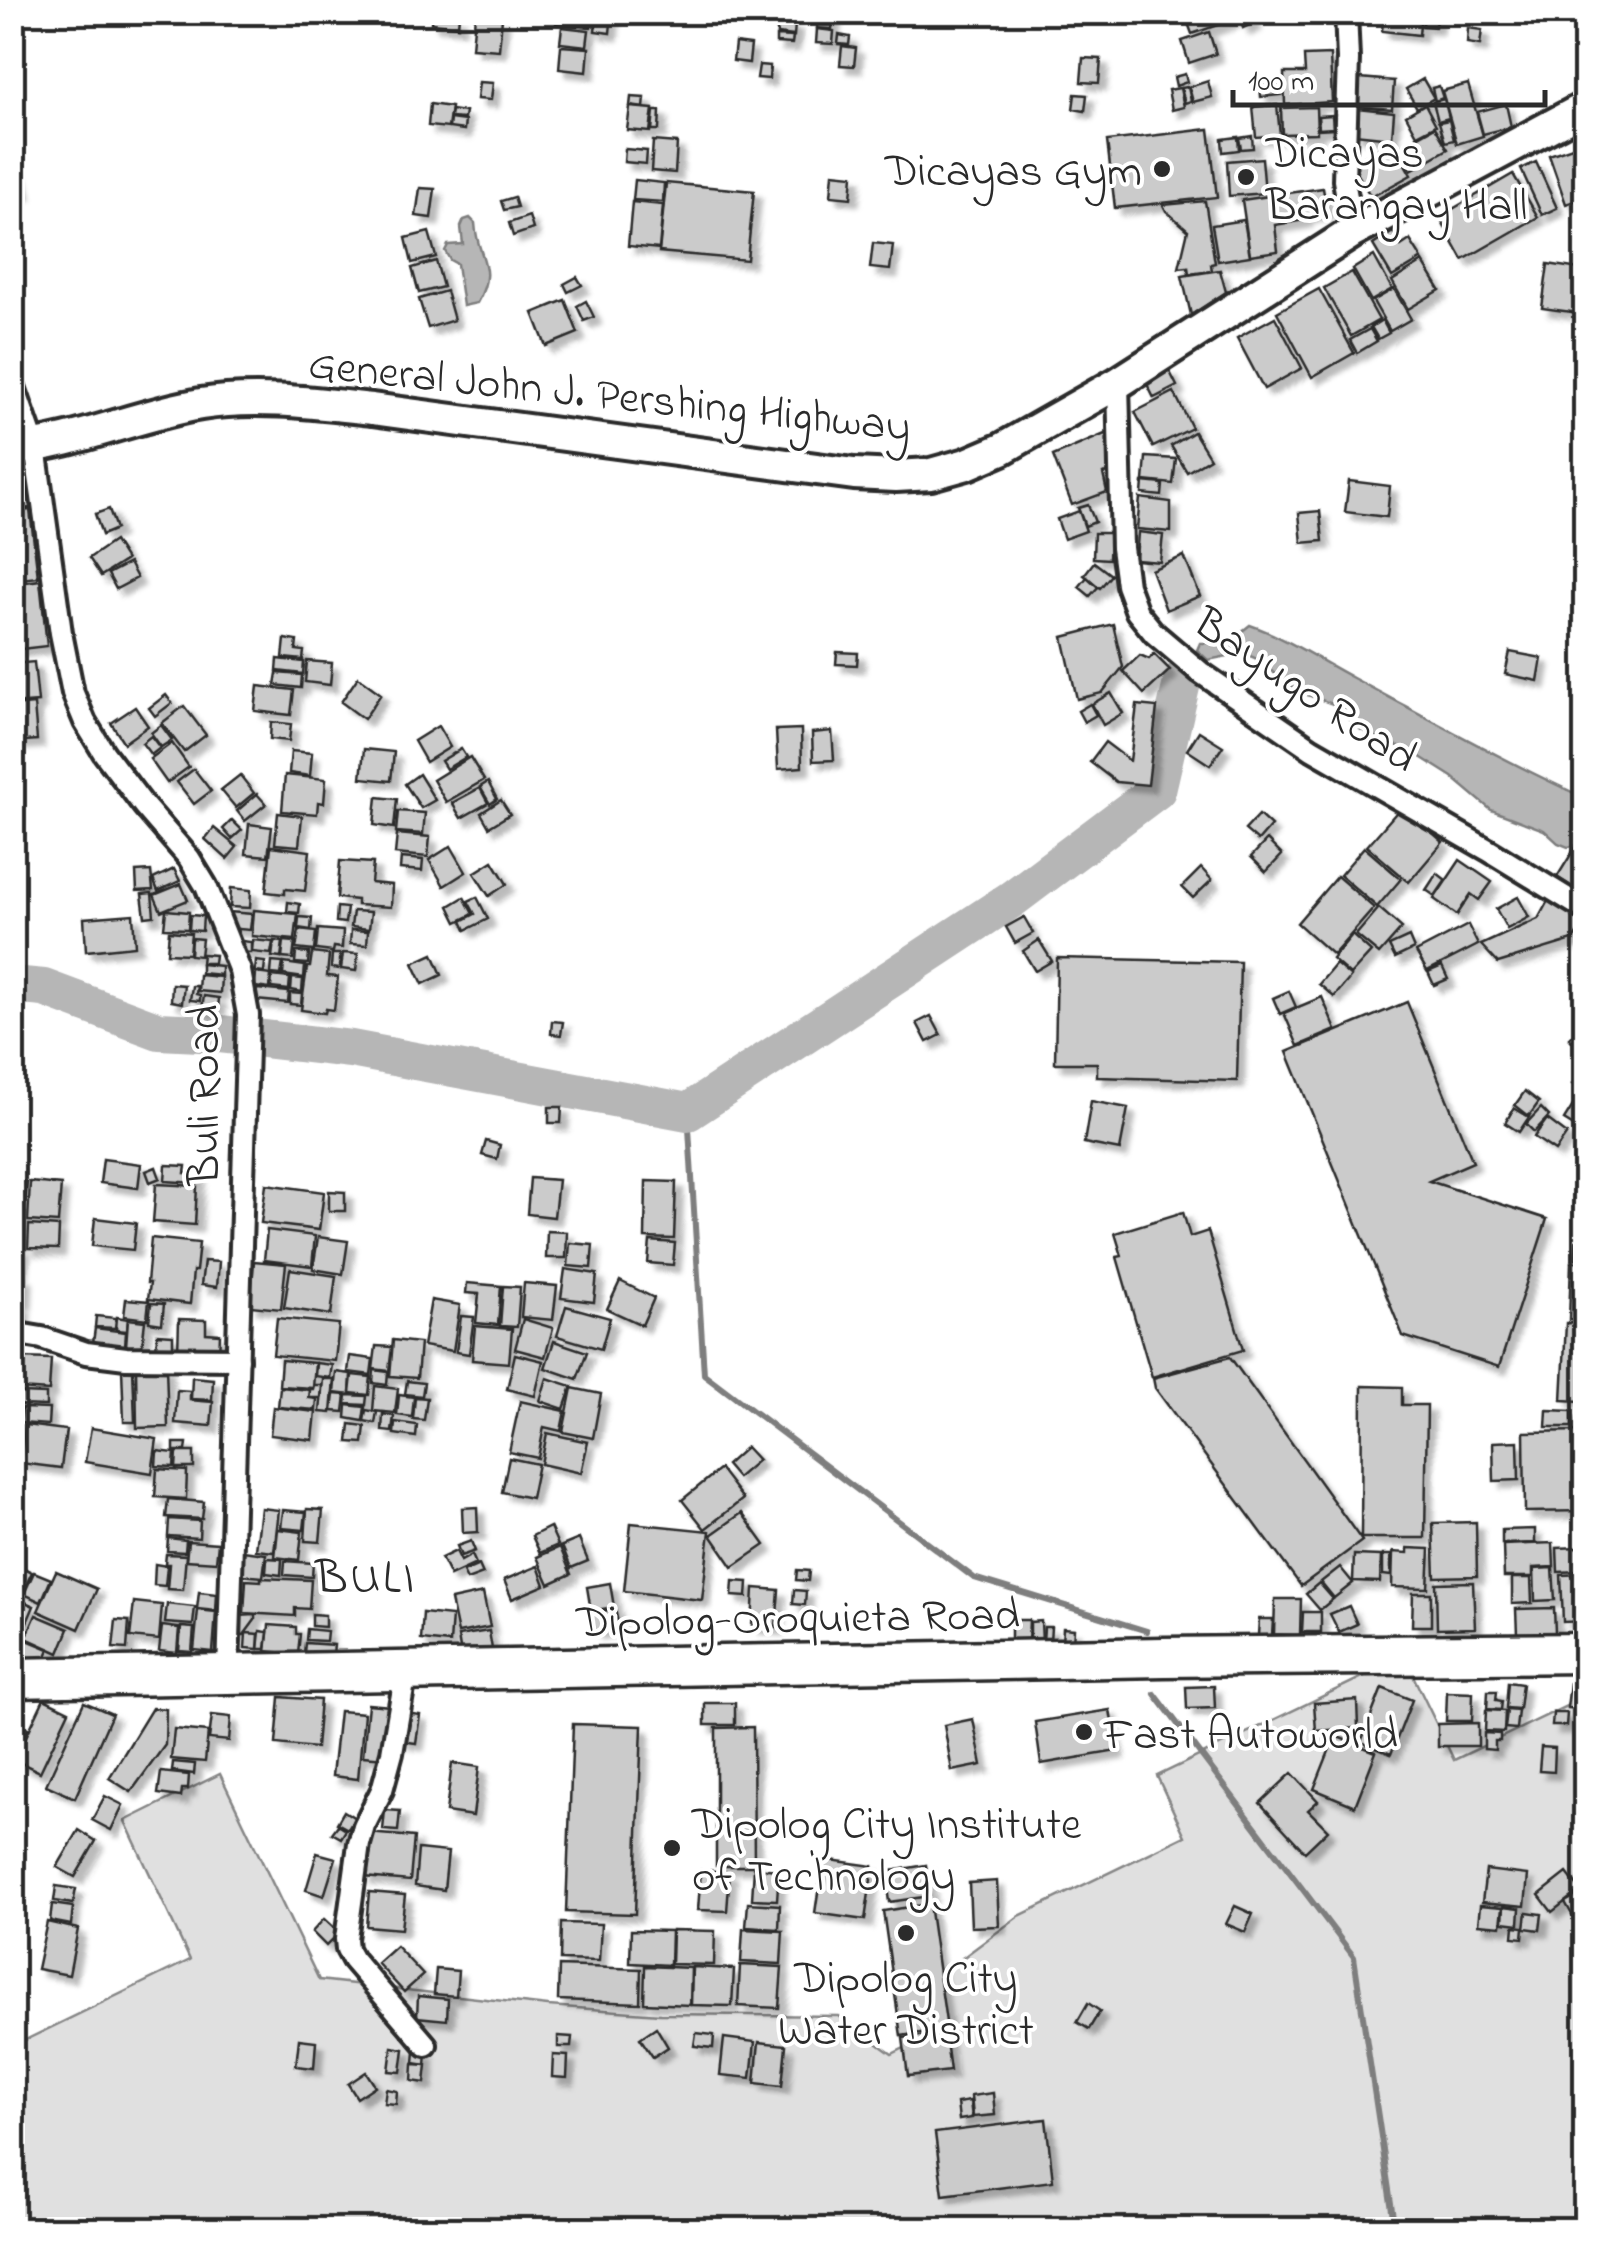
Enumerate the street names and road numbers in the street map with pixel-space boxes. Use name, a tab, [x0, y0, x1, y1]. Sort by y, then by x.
street label: General John J. Pershing Highway	[305, 334, 914, 463]
street label: Bayugo Road	[1177, 592, 1430, 792]
street label: Buli Road	[174, 1005, 240, 1186]
street label: Dipolog-Oroquieta Road	[575, 1584, 1021, 1659]

